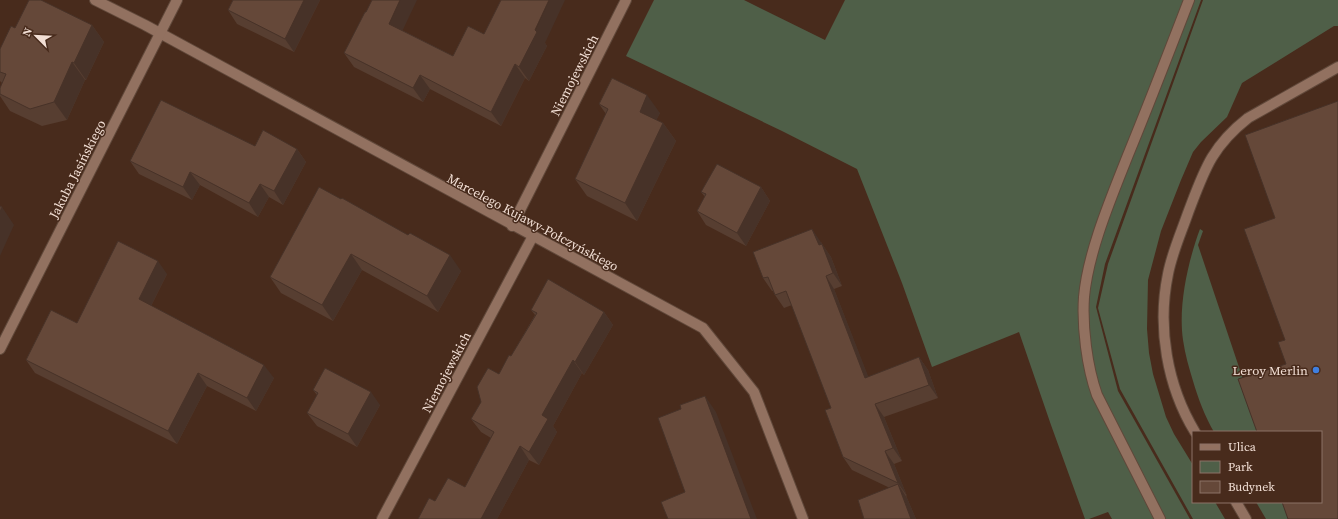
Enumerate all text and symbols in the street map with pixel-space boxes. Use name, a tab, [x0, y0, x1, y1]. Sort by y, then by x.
north arrow	[16, 16, 56, 56]
text: N	[19, 25, 36, 39]
street label: Niemojewskich	[547, 31, 602, 119]
street label: Jakuba Jasińskiego	[45, 117, 110, 222]
street label: Marcelego Kujawy-Połczyńskiego	[444, 170, 621, 275]
street label: Niemojewskich	[418, 329, 475, 416]
place label: Leroy Merlin	[1232, 362, 1308, 379]
marker: Leroy Merlin	[1311, 365, 1321, 375]
legend	[1192, 431, 1322, 503]
text: Ulica	[1228, 439, 1257, 455]
text: Park	[1228, 459, 1253, 475]
text: Budynek	[1228, 479, 1275, 495]

